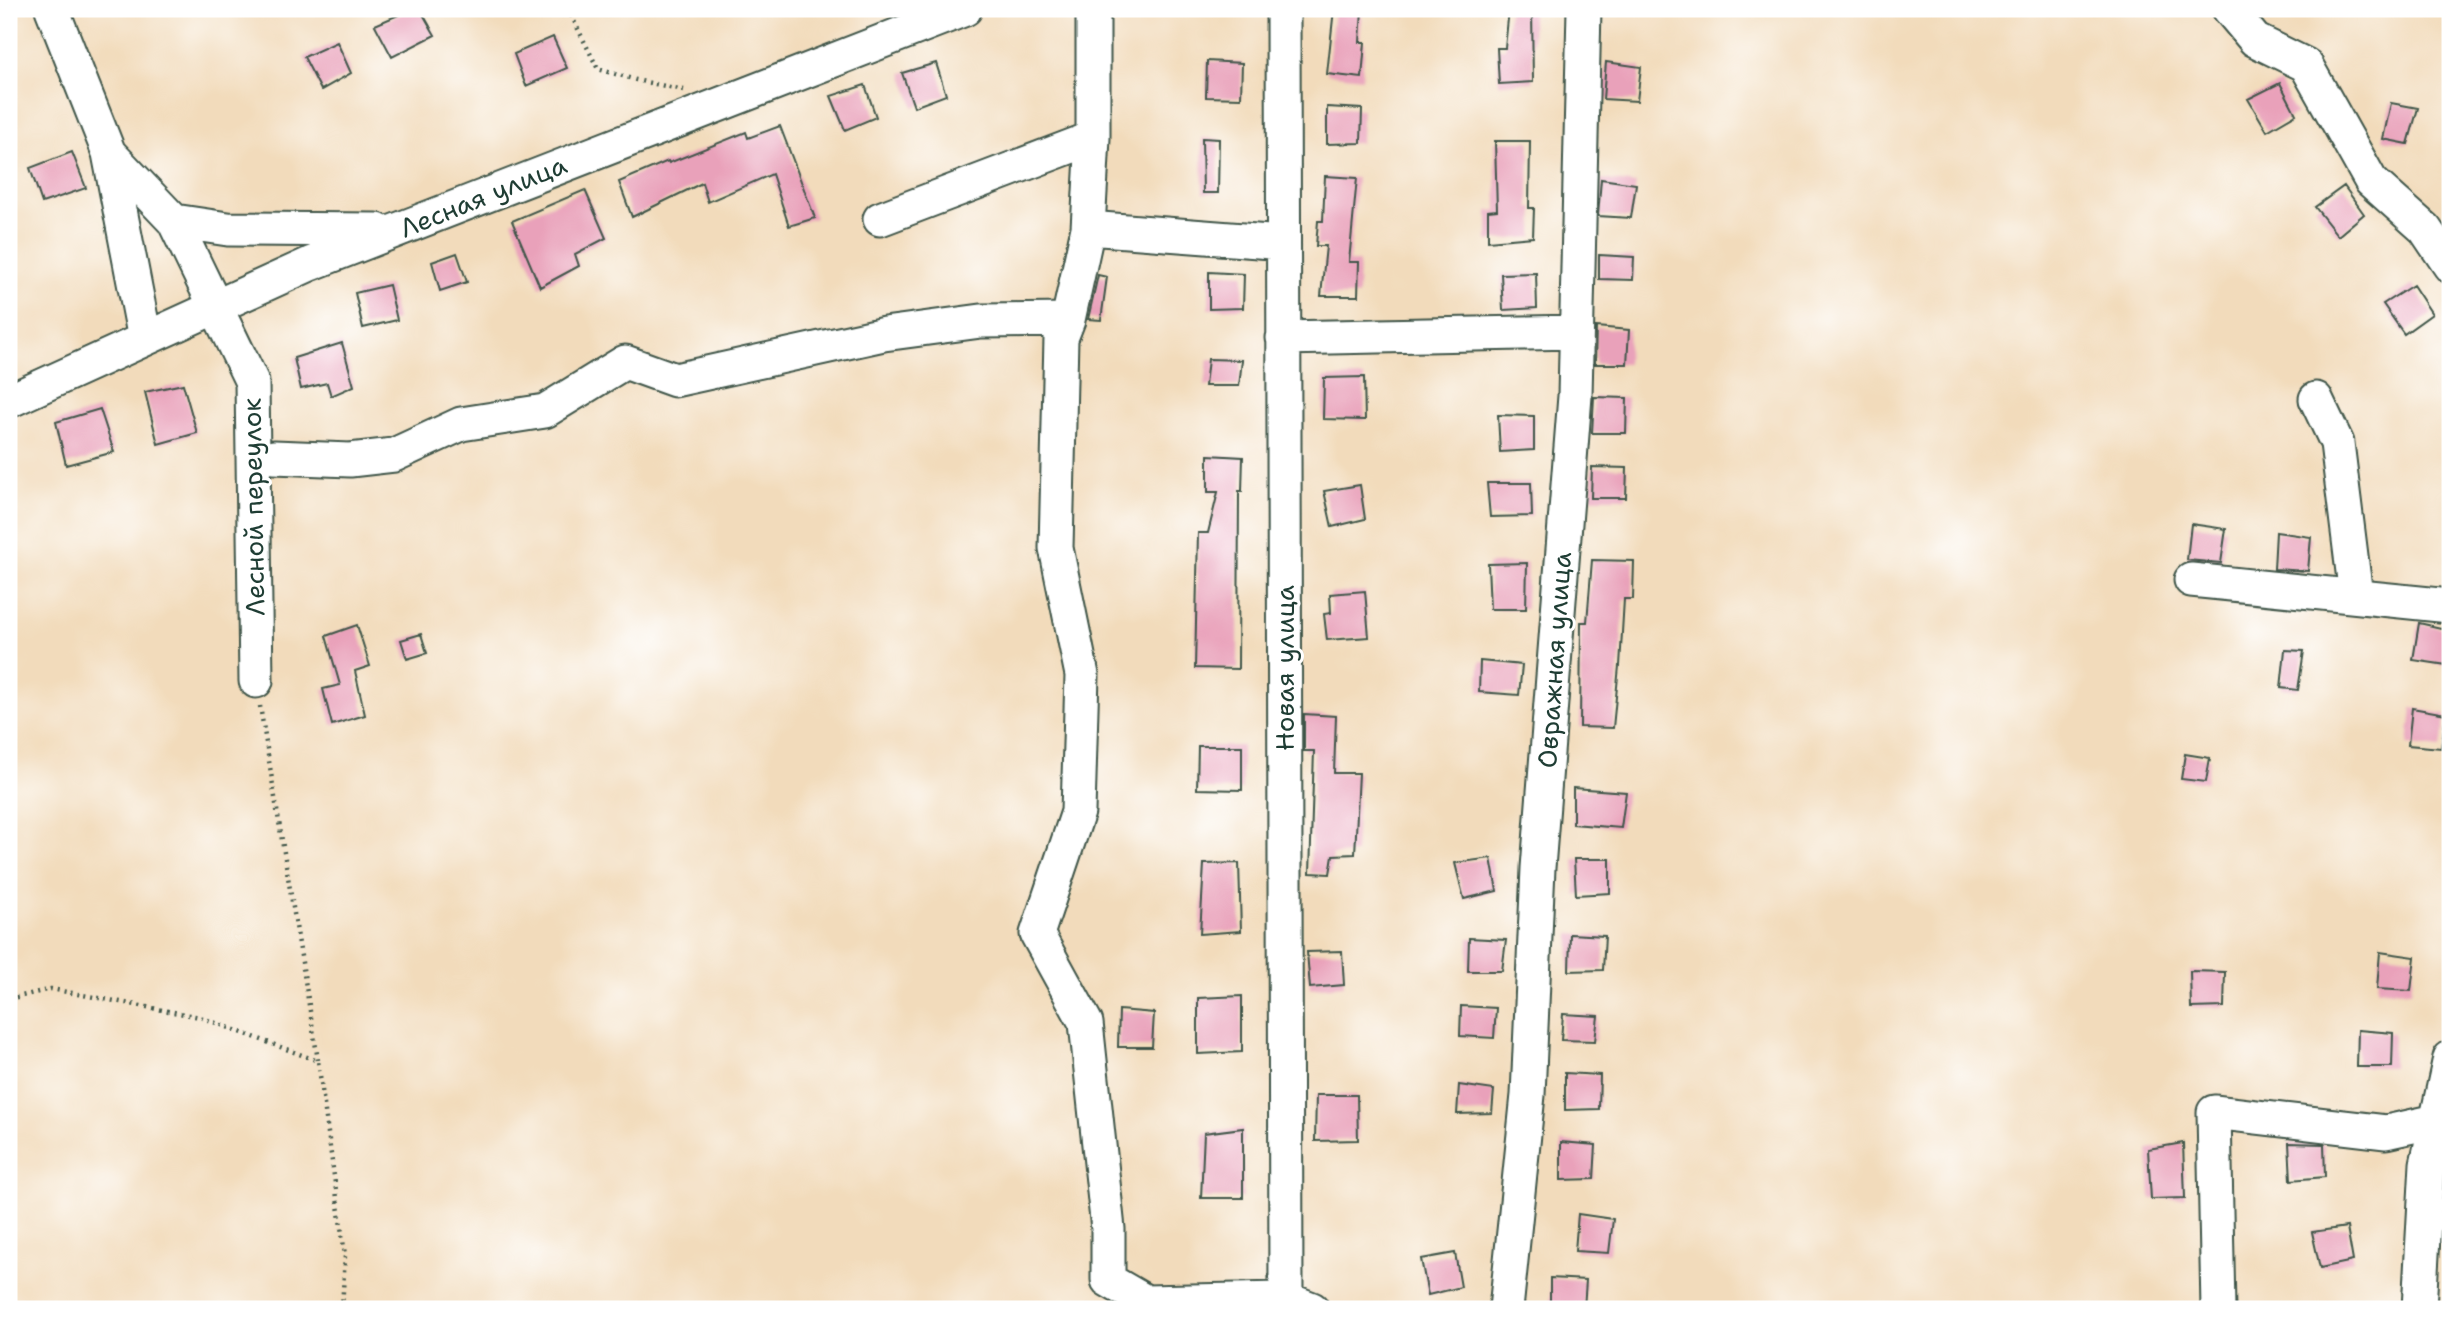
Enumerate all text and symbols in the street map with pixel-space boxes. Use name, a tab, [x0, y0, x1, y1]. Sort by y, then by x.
street label: Лесная улица	[394, 147, 572, 245]
street label: Лесной переулок	[234, 397, 272, 616]
street label: Овражная улица	[1529, 551, 1579, 769]
street label: Новая улица	[1267, 585, 1302, 751]

